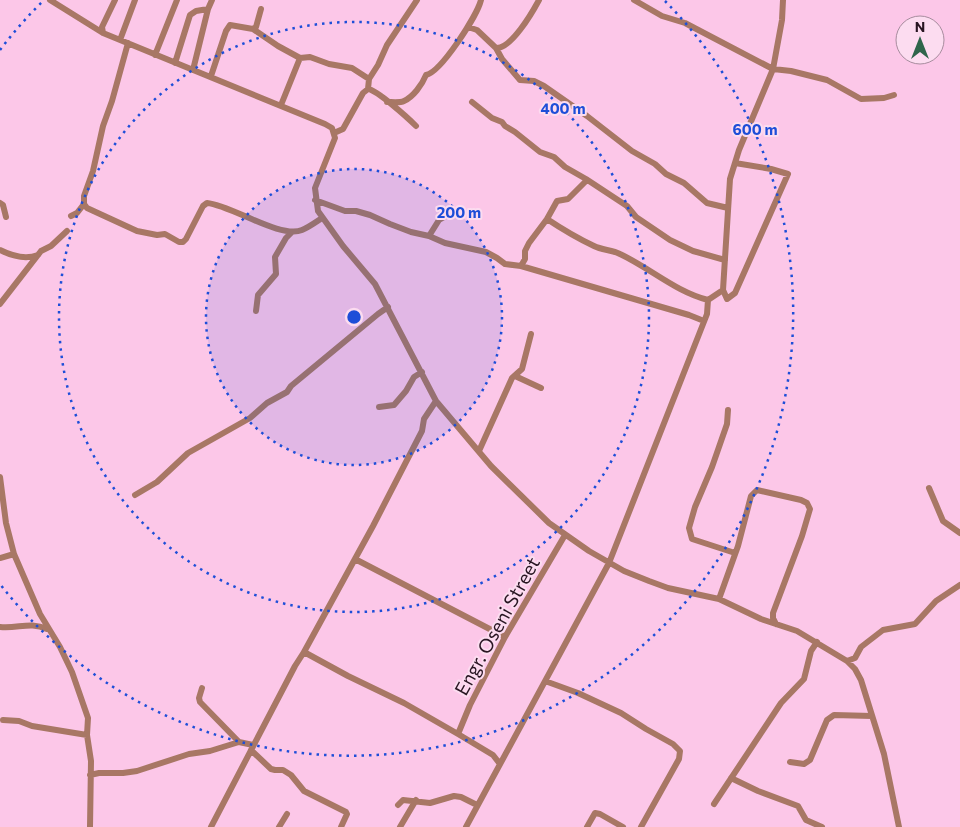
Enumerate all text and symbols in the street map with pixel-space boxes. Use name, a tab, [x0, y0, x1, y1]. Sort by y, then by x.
north arrow	[895, 15, 945, 65]
text: N	[915, 18, 925, 35]
text: 400 m	[540, 99, 586, 117]
text: 600 m	[732, 120, 778, 138]
text: 200 m	[437, 203, 481, 221]
centre of rings	[345, 308, 363, 326]
street label: Engr. Oseni Street	[449, 552, 544, 699]

